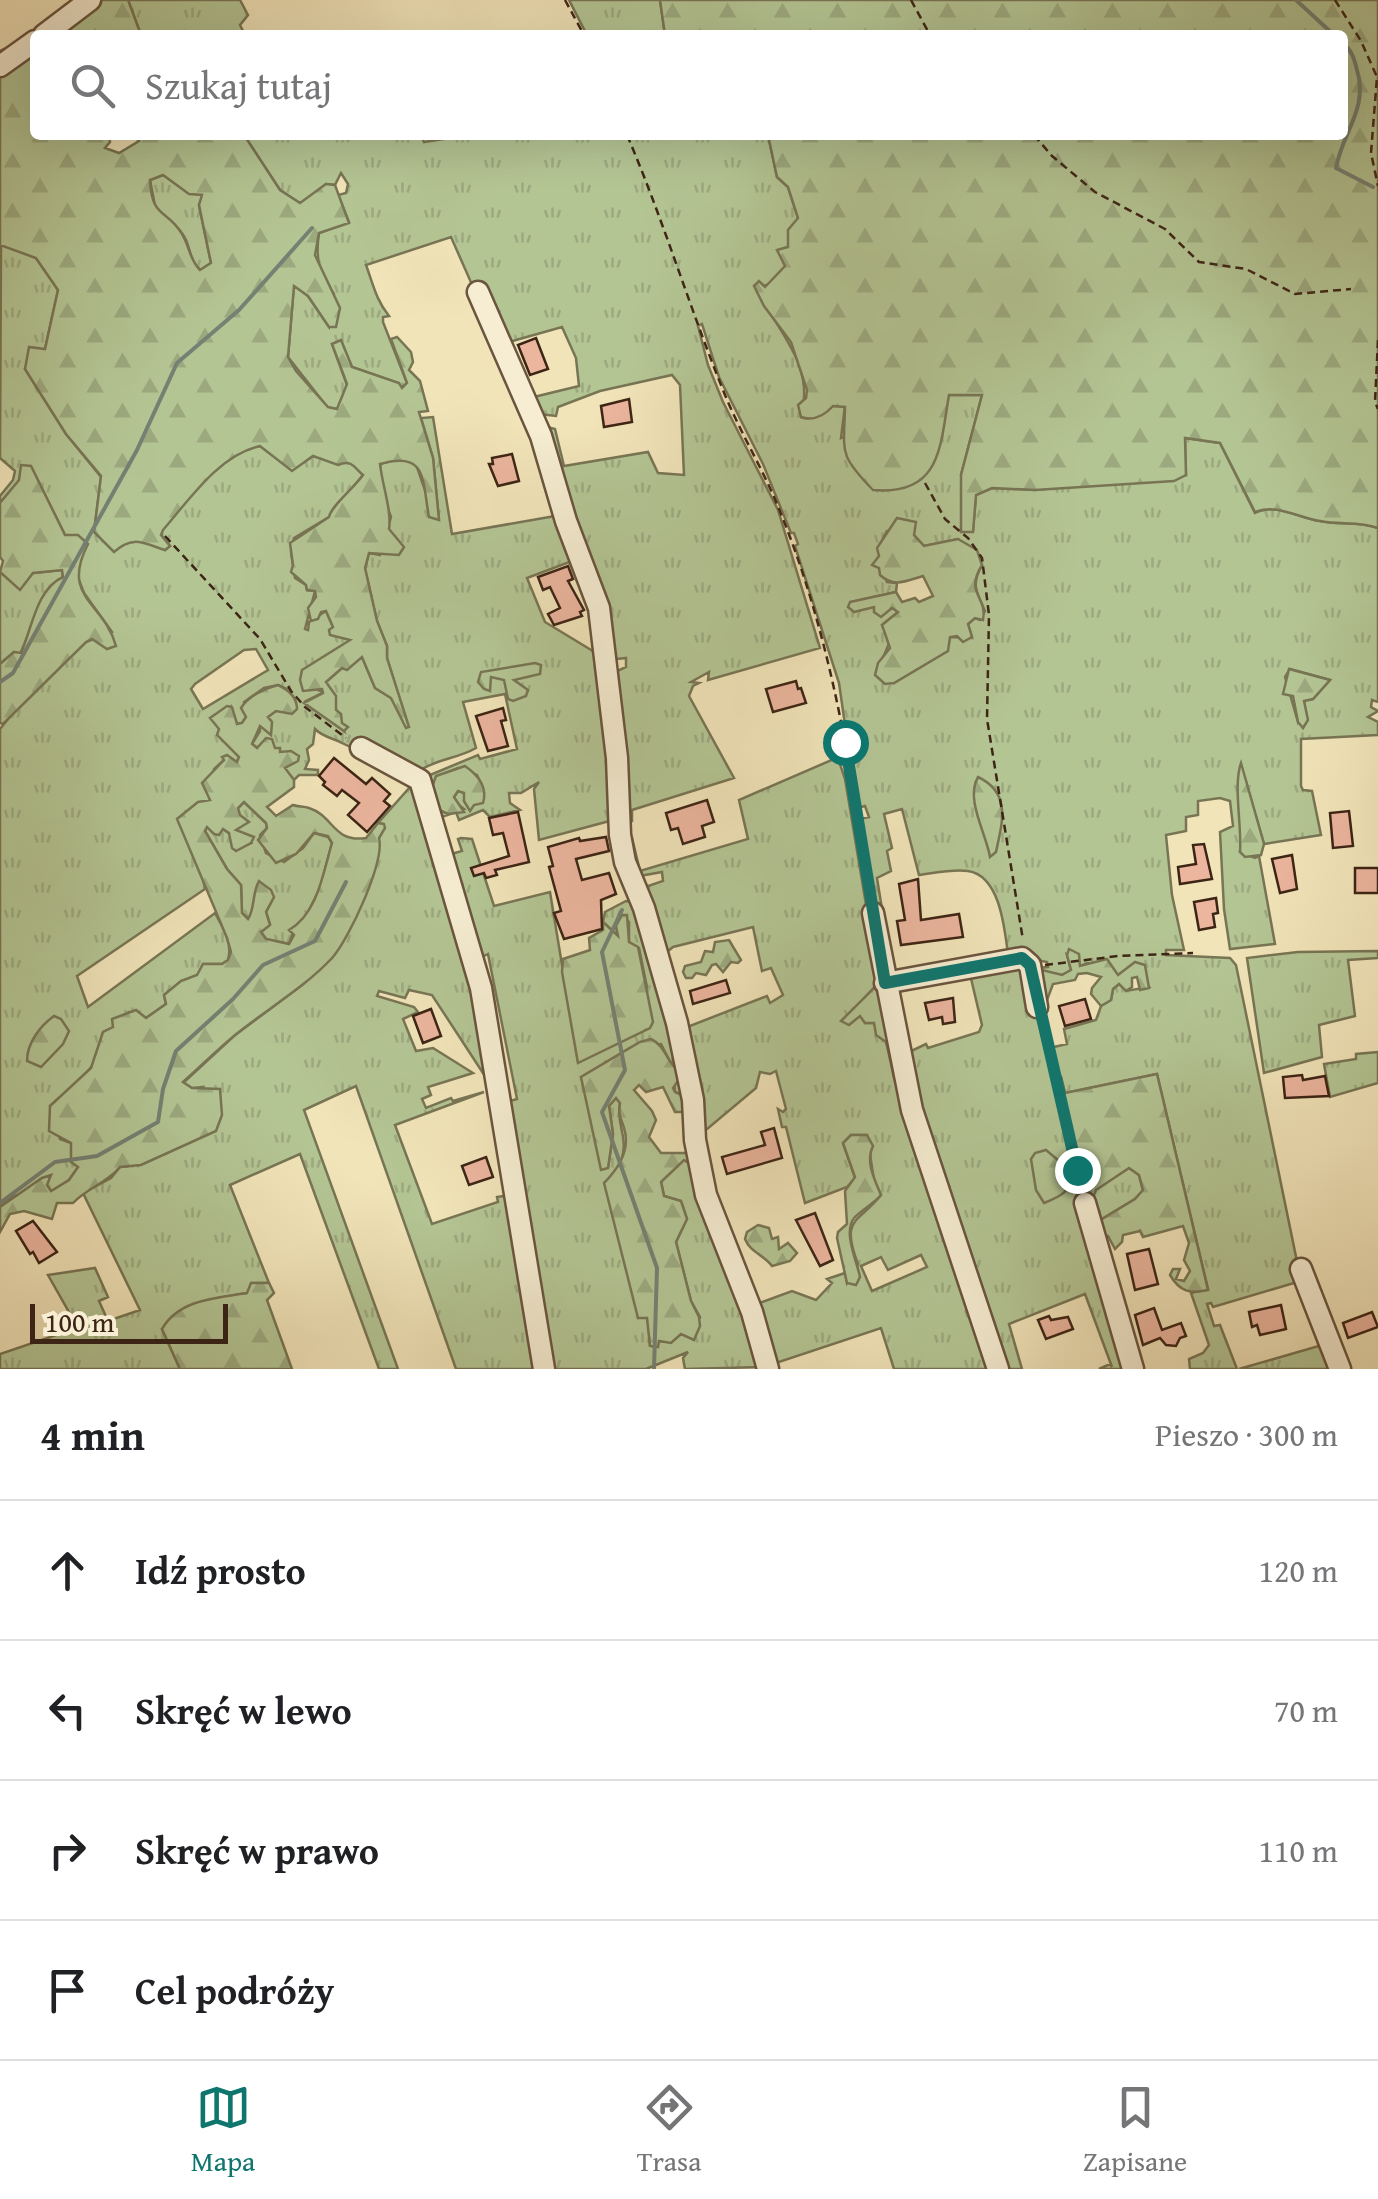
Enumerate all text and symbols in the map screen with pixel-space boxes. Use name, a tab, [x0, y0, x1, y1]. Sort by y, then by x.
search box	[30, 30, 1348, 140]
text: Szukaj tutaj	[145, 57, 332, 113]
icon: search	[65, 58, 120, 113]
route start	[823, 720, 869, 766]
route end	[1055, 1148, 1101, 1194]
scale bar	[30, 1299, 228, 1344]
text: 100 m	[45, 1301, 114, 1342]
text: 4 min	[40, 1404, 145, 1465]
text: Pieszo · 300 m	[1155, 1411, 1338, 1458]
text: Idź prosto	[135, 1542, 306, 1598]
icon: ahead	[40, 1543, 95, 1598]
text: 120 m	[1259, 1547, 1338, 1594]
text: Skręć w lewo	[135, 1682, 352, 1738]
icon: left	[40, 1683, 95, 1738]
text: 70 m	[1274, 1687, 1338, 1734]
text: Skręć w prawo	[135, 1822, 379, 1878]
icon: right	[40, 1823, 95, 1878]
text: 110 m	[1259, 1827, 1338, 1874]
text: Cel podróży	[135, 1962, 334, 2018]
icon: arrive	[40, 1963, 95, 2018]
tab: Mapa	[191, 2080, 255, 2181]
tab: Trasa	[637, 2080, 701, 2181]
tab: Zapisane	[1083, 2080, 1187, 2181]

